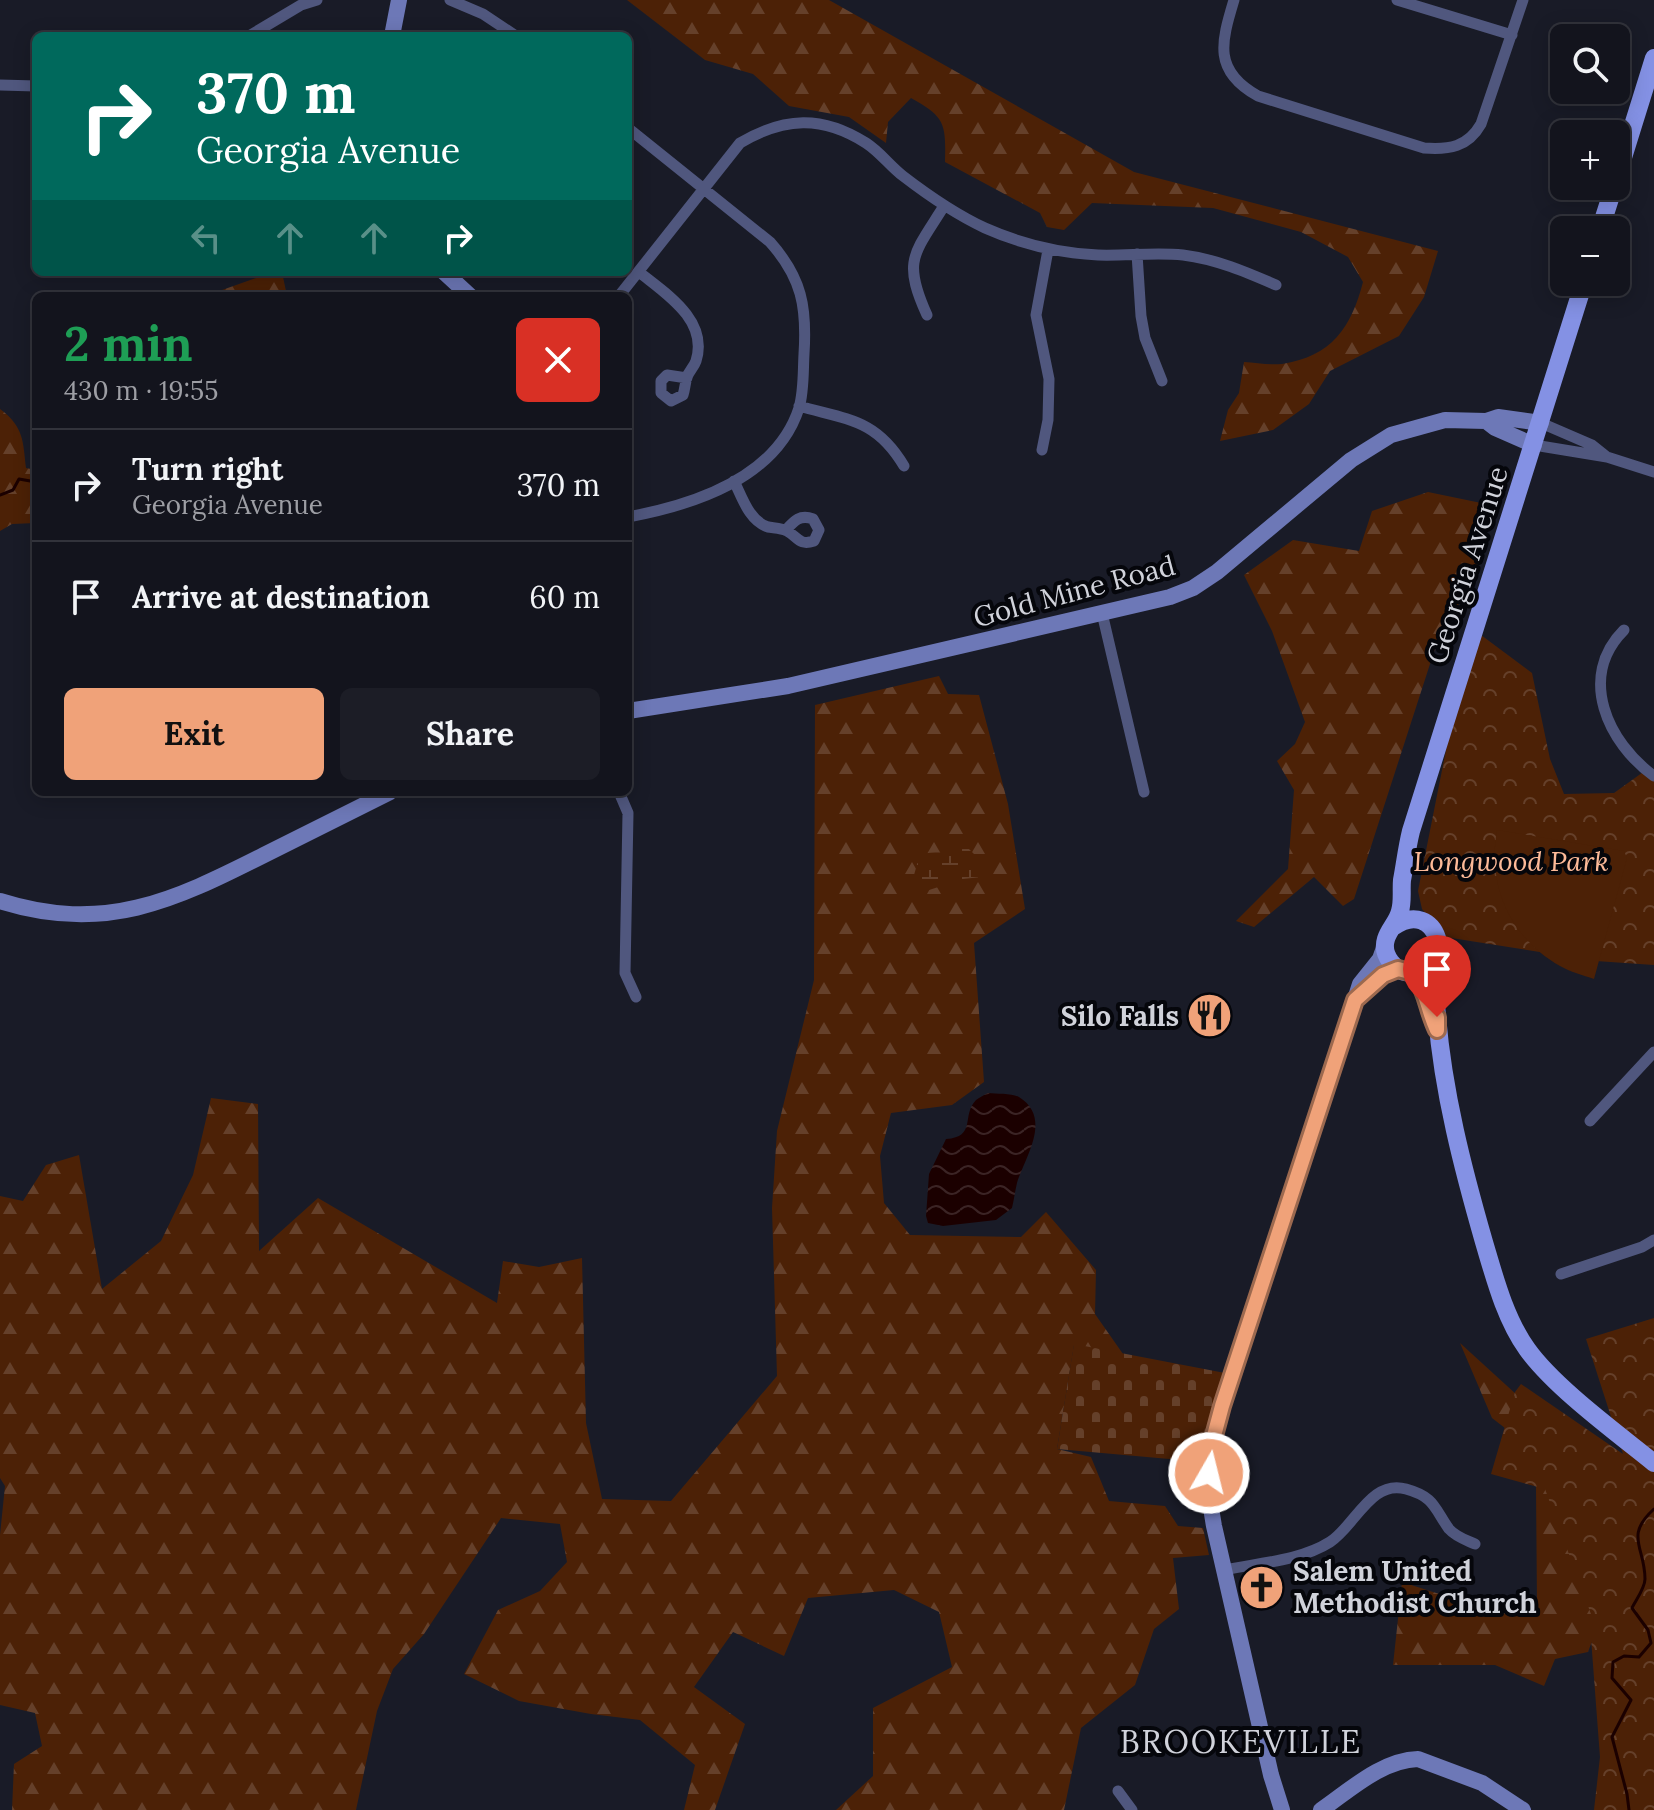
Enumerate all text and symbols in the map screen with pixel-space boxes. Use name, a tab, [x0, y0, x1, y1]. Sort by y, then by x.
map controls	[1550, 24, 1630, 296]
button: search	[1550, 24, 1630, 104]
text: 370 m	[196, 57, 356, 128]
icon: right	[64, 64, 168, 168]
button: +	[1550, 120, 1630, 200]
text: Georgia Avenue	[196, 127, 460, 173]
icon: left	[184, 216, 228, 260]
icon: ahead	[268, 216, 312, 260]
icon: ahead	[352, 216, 396, 260]
icon: right	[436, 216, 480, 260]
button: −	[1550, 216, 1630, 296]
text: 2 min	[64, 313, 193, 374]
button: close	[516, 318, 600, 402]
text: 430 m · 19:55	[64, 374, 218, 407]
text: Turn right	[132, 450, 283, 488]
street label: Georgia Avenue	[1418, 462, 1516, 668]
icon: right	[64, 463, 108, 507]
text: 370 m	[517, 466, 600, 504]
text: Georgia Avenue	[132, 488, 323, 521]
street label: Gold Mine Road	[969, 547, 1179, 635]
icon: arrive	[64, 575, 108, 619]
text: Arrive at destination	[132, 578, 430, 616]
text: 60 m	[529, 578, 600, 616]
button: Exit	[64, 688, 324, 780]
button: Share	[340, 688, 600, 780]
park label: Longwood Park	[1413, 843, 1609, 879]
pin	[1403, 935, 1471, 1017]
icon: arrive	[1415, 947, 1459, 991]
restaurant icon: Silo Falls	[1186, 992, 1234, 1040]
place label: Silo Falls	[1061, 998, 1179, 1034]
position arrow	[1167, 1431, 1251, 1515]
place label: Salem United Methodist Church	[1293, 1553, 1537, 1621]
church icon: Salem United Methodist Church	[1238, 1563, 1286, 1611]
district label: BROOKEVILLE	[1120, 1721, 1362, 1762]

